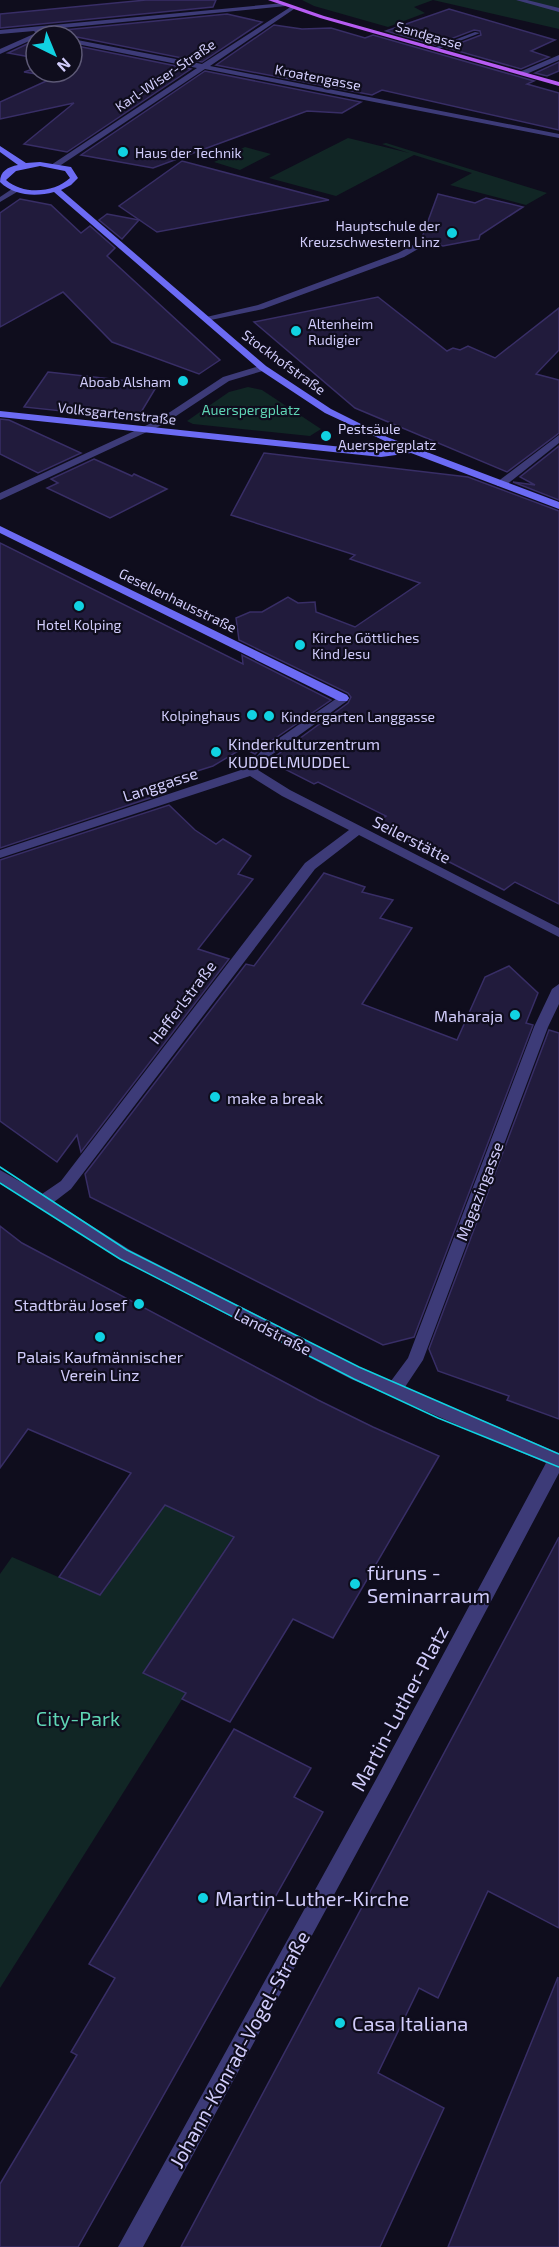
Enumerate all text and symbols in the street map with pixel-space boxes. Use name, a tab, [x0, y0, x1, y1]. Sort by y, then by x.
street label: Sandgasse	[394, 17, 464, 53]
north arrow	[24, 24, 84, 84]
street label: Karl-Wiser-Straße	[112, 35, 218, 115]
text: N	[54, 54, 75, 76]
street label: Kroatengasse	[273, 60, 363, 94]
place label: Haus der Technik	[135, 144, 242, 161]
marker: Haus der Technik	[116, 145, 130, 159]
place label: Hauptschule der Kreuzschwestern Linz	[300, 217, 440, 250]
marker: Hauptschule der Kreuzschwestern Linz	[445, 226, 459, 240]
place label: Altenheim Rudigier	[308, 315, 373, 348]
marker: Altenheim Rudigier	[289, 324, 303, 338]
street label: Stockhofstraße	[239, 326, 329, 398]
place label: Aboab Alsham	[80, 373, 171, 390]
marker: Aboab Alsham	[176, 374, 190, 388]
street label: Volksgartenstraße	[57, 398, 177, 428]
park label: Auerspergplatz	[202, 401, 300, 418]
place label: Pestsäule Auerspergplatz	[338, 420, 436, 453]
marker: Pestsäule Auerspergplatz	[319, 429, 333, 443]
street label: Gesellenhausstraße	[117, 564, 239, 636]
marker: Hotel Kolping	[72, 599, 86, 613]
place label: Hotel Kolping	[37, 616, 122, 633]
place label: Kirche Göttliches Kind Jesu	[312, 629, 419, 662]
marker: Kirche Göttliches Kind Jesu	[293, 638, 307, 652]
place label: Kolpinghaus	[161, 707, 240, 724]
marker: Kolpinghaus	[245, 708, 259, 722]
place label: Kindergarten Langgasse	[281, 708, 435, 725]
marker: Kindergarten Langgasse	[262, 709, 276, 723]
place label: Kinderkulturzentrum KUDDELMUDDEL	[228, 734, 380, 771]
marker: Kinderkulturzentrum KUDDELMUDDEL	[209, 745, 223, 759]
street label: Langgasse	[120, 763, 200, 805]
street label: Seilerstätte	[370, 811, 454, 867]
street label: Hafferlstraße	[145, 957, 219, 1047]
place label: Maharaja	[434, 1006, 503, 1026]
marker: Maharaja	[508, 1008, 522, 1022]
place label: make a break	[227, 1088, 323, 1107]
marker: make a break	[208, 1090, 222, 1104]
street label: Magazingasse	[451, 1139, 507, 1243]
place label: Stadtbräu Josef	[14, 1295, 128, 1314]
marker: Stadtbräu Josef	[132, 1297, 146, 1311]
street label: Landstraße	[231, 1303, 315, 1359]
marker: Palais Kaufmännischer Verein Linz	[93, 1330, 107, 1344]
place label: Palais Kaufmännischer Verein Linz	[17, 1347, 184, 1384]
place label: füruns - Seminarraum	[367, 1560, 490, 1607]
marker: füruns - Seminarraum	[348, 1577, 362, 1591]
street label: Martin-Luther-Platz	[345, 1621, 453, 1795]
park label: City-Park	[36, 1706, 120, 1730]
place label: Martin-Luther-Kirche	[215, 1886, 409, 1910]
marker: Martin-Luther-Kirche	[196, 1891, 210, 1905]
street label: Johann-Konrad-Vogel-Straße	[164, 1926, 314, 2172]
place label: Casa Italiana	[352, 2011, 468, 2035]
marker: Casa Italiana	[333, 2016, 347, 2030]

